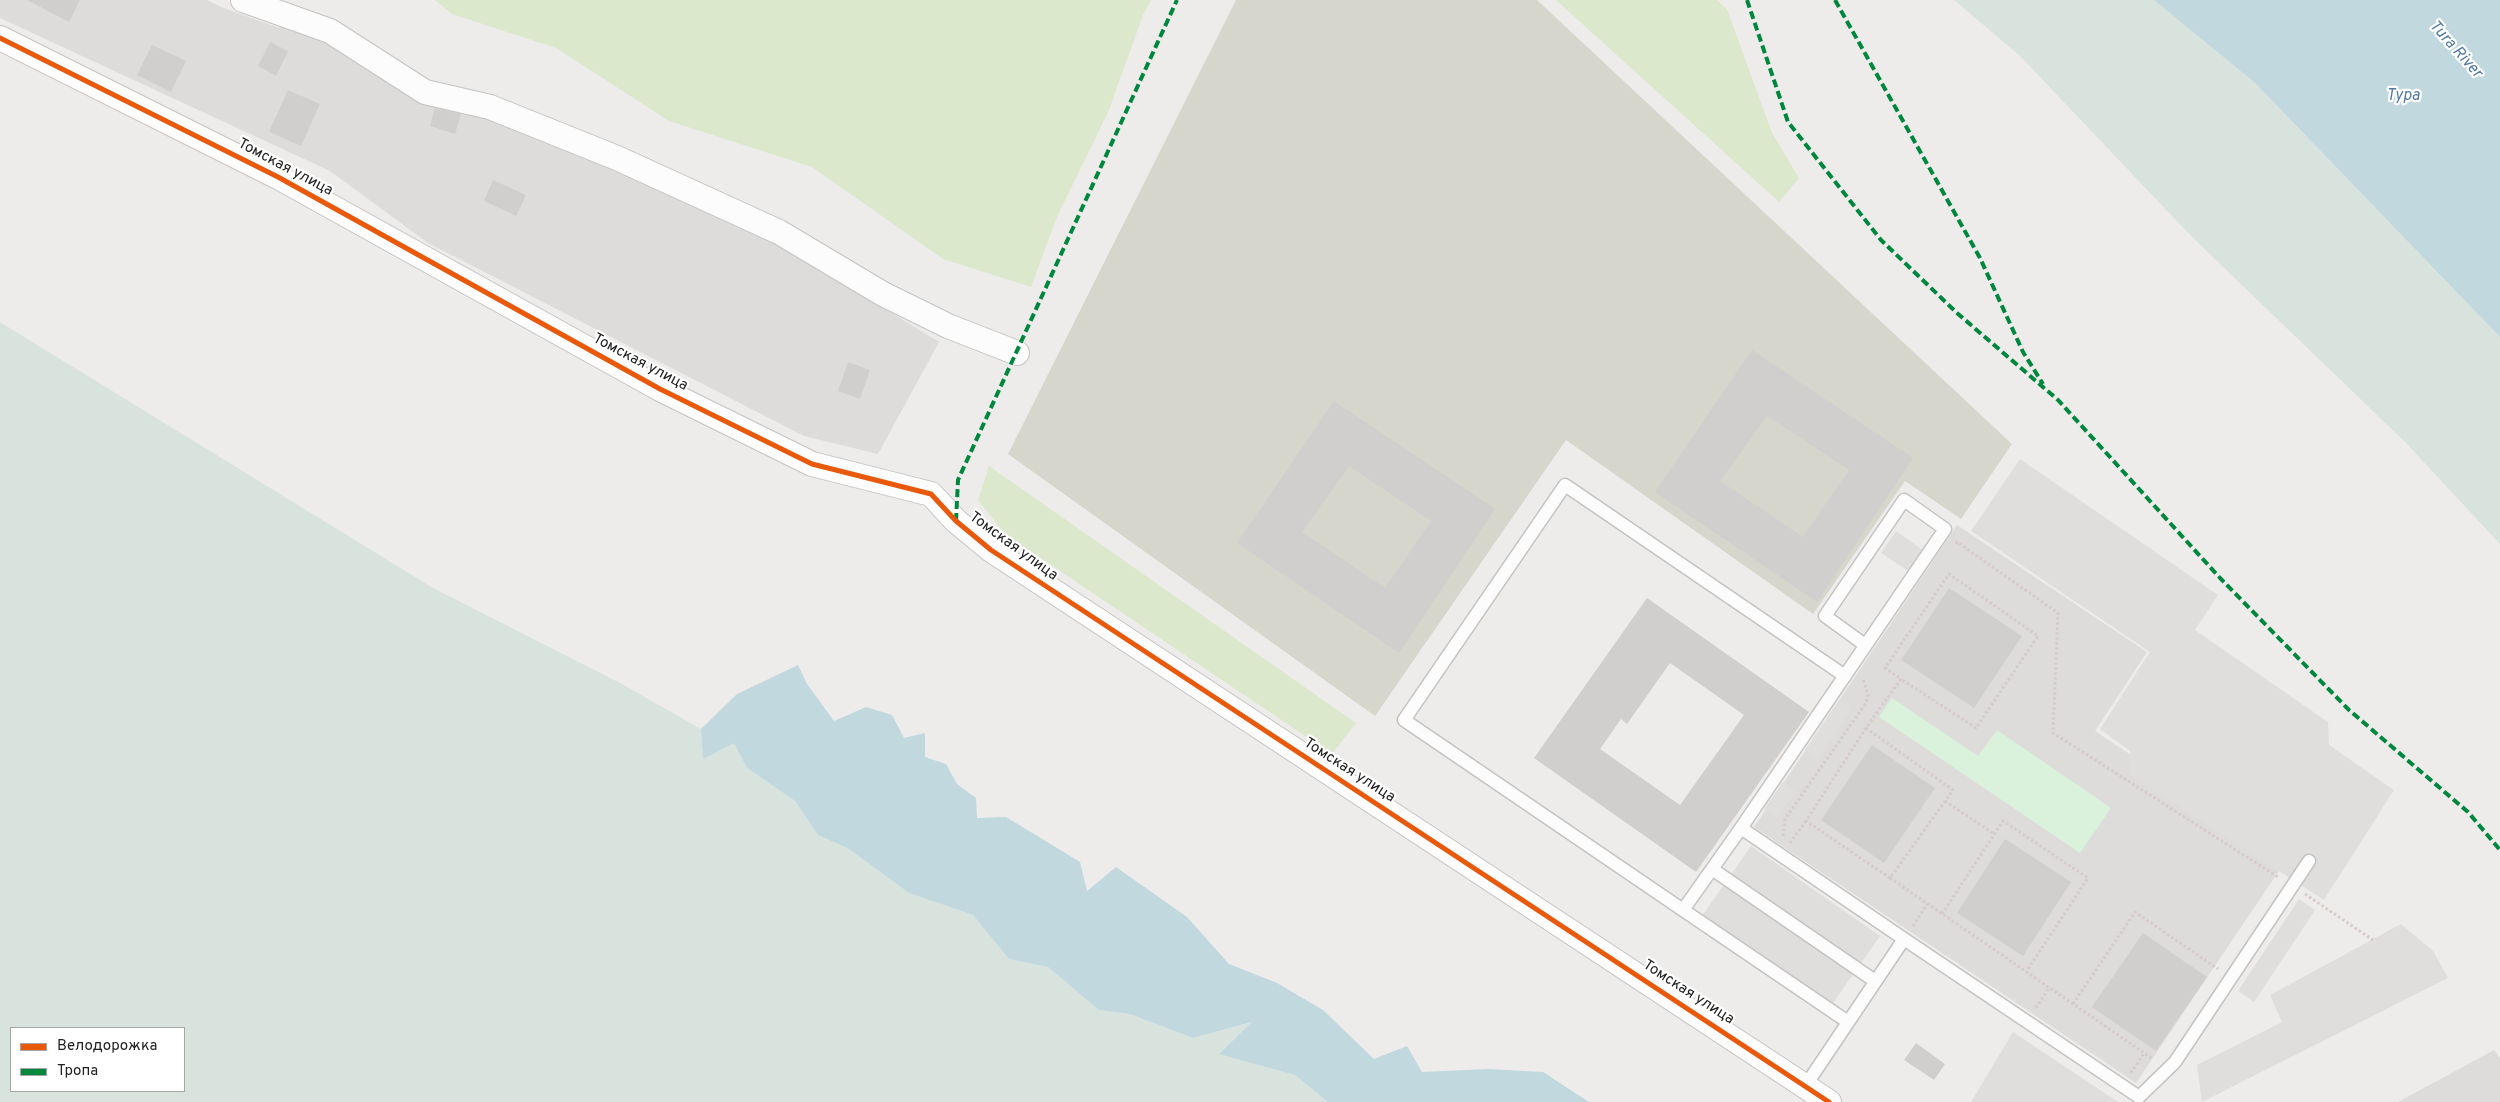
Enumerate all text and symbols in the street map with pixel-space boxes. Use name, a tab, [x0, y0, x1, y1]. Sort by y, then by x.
water label: Tura River	[2424, 17, 2486, 83]
water label: Тура	[2386, 87, 2420, 107]
street label: Томская улица	[234, 135, 336, 201]
street label: Томская улица	[589, 330, 691, 396]
street label: Томская улица	[965, 509, 1061, 585]
street label: Томская улица	[1300, 735, 1398, 807]
street label: Томская улица	[1639, 957, 1737, 1029]
legend	[10, 1027, 185, 1092]
text: Велодорожка	[57, 1037, 157, 1056]
text: Тропа	[57, 1062, 98, 1081]

